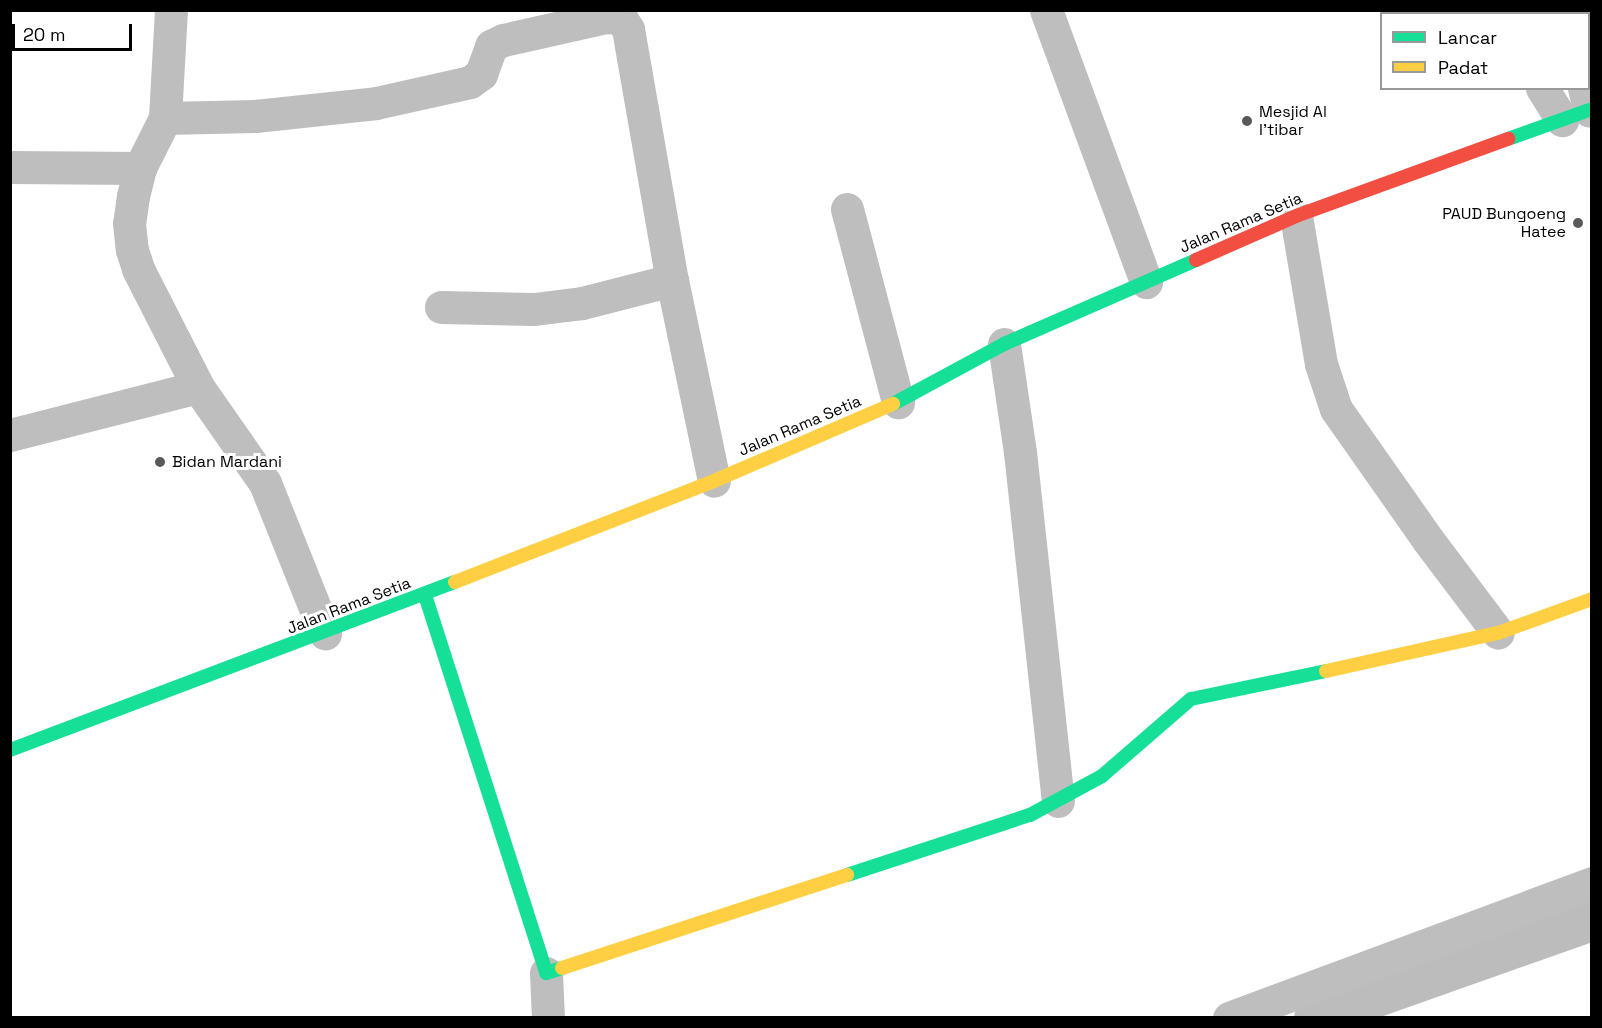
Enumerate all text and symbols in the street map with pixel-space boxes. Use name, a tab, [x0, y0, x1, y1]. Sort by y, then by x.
scale bar	[15, 12, 135, 50]
legend	[1380, 12, 1590, 90]
text: 20 m	[23, 23, 66, 46]
text: Lancar	[1438, 26, 1497, 49]
text: Padat	[1438, 56, 1488, 79]
place label: Mesjid Al I'tibar	[1259, 102, 1327, 140]
marker: Mesjid Al I'tibar	[1240, 114, 1254, 128]
street label: Jalan Rama Setia	[1177, 189, 1305, 257]
place label: PAUD Bungoeng Hatee	[1442, 204, 1566, 242]
marker: PAUD Bungoeng Hatee	[1571, 216, 1585, 230]
street label: Jalan Rama Setia	[736, 392, 864, 460]
place label: Bidan Mardani	[172, 452, 282, 472]
marker: Bidan Mardani	[153, 455, 167, 469]
street label: Jalan Rama Setia	[284, 574, 414, 638]

